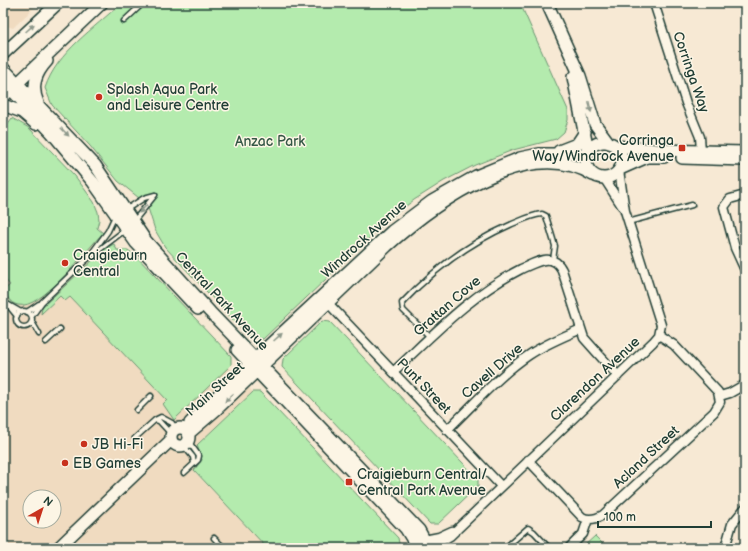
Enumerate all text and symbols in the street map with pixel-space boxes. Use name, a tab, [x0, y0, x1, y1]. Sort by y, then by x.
one-way arrow	[25, 24, 35, 33]
street label: Corringa Way	[669, 29, 713, 115]
place label: Splash Aqua Park and Leisure Centre	[107, 81, 229, 114]
marker: Splash Aqua Park and Leisure Centre	[94, 92, 104, 102]
one-way arrow	[587, 101, 593, 114]
one-way arrow	[60, 128, 69, 137]
place label: Corringa Way/Windrock Avenue	[532, 132, 674, 165]
park label: Anzac Park	[235, 133, 305, 150]
marker: Corringa Way/Windrock Avenue	[677, 143, 687, 153]
street label: Windrock Avenue	[318, 196, 410, 282]
one-way arrow	[138, 204, 148, 214]
place label: Craigieburn Central	[73, 247, 147, 280]
street label: Central Park Avenue	[172, 248, 272, 354]
marker: Craigieburn Central	[60, 258, 70, 268]
street label: Grattan Cove	[410, 272, 484, 340]
one-way arrow	[273, 332, 283, 342]
street label: Clarendon Avenue	[547, 333, 643, 425]
street label: Cavell Drive	[458, 340, 526, 402]
street label: Punt Street	[393, 355, 455, 418]
street label: Main Street	[182, 358, 248, 420]
one-way arrow	[224, 393, 234, 403]
street label: Acland Street	[609, 421, 683, 492]
place label: JB Hi-Fi	[92, 436, 143, 453]
marker: JB Hi-Fi	[79, 439, 89, 449]
place label: EB Games	[73, 455, 141, 472]
marker: EB Games	[60, 458, 70, 468]
place label: Craigieburn Central/ Central Park Avenue	[357, 466, 487, 499]
marker: Craigieburn Central/ Central Park Avenue	[344, 477, 354, 487]
north arrow	[22, 489, 62, 529]
text: N	[41, 494, 55, 509]
scale bar	[598, 503, 711, 529]
text: 100 m	[604, 510, 636, 525]

